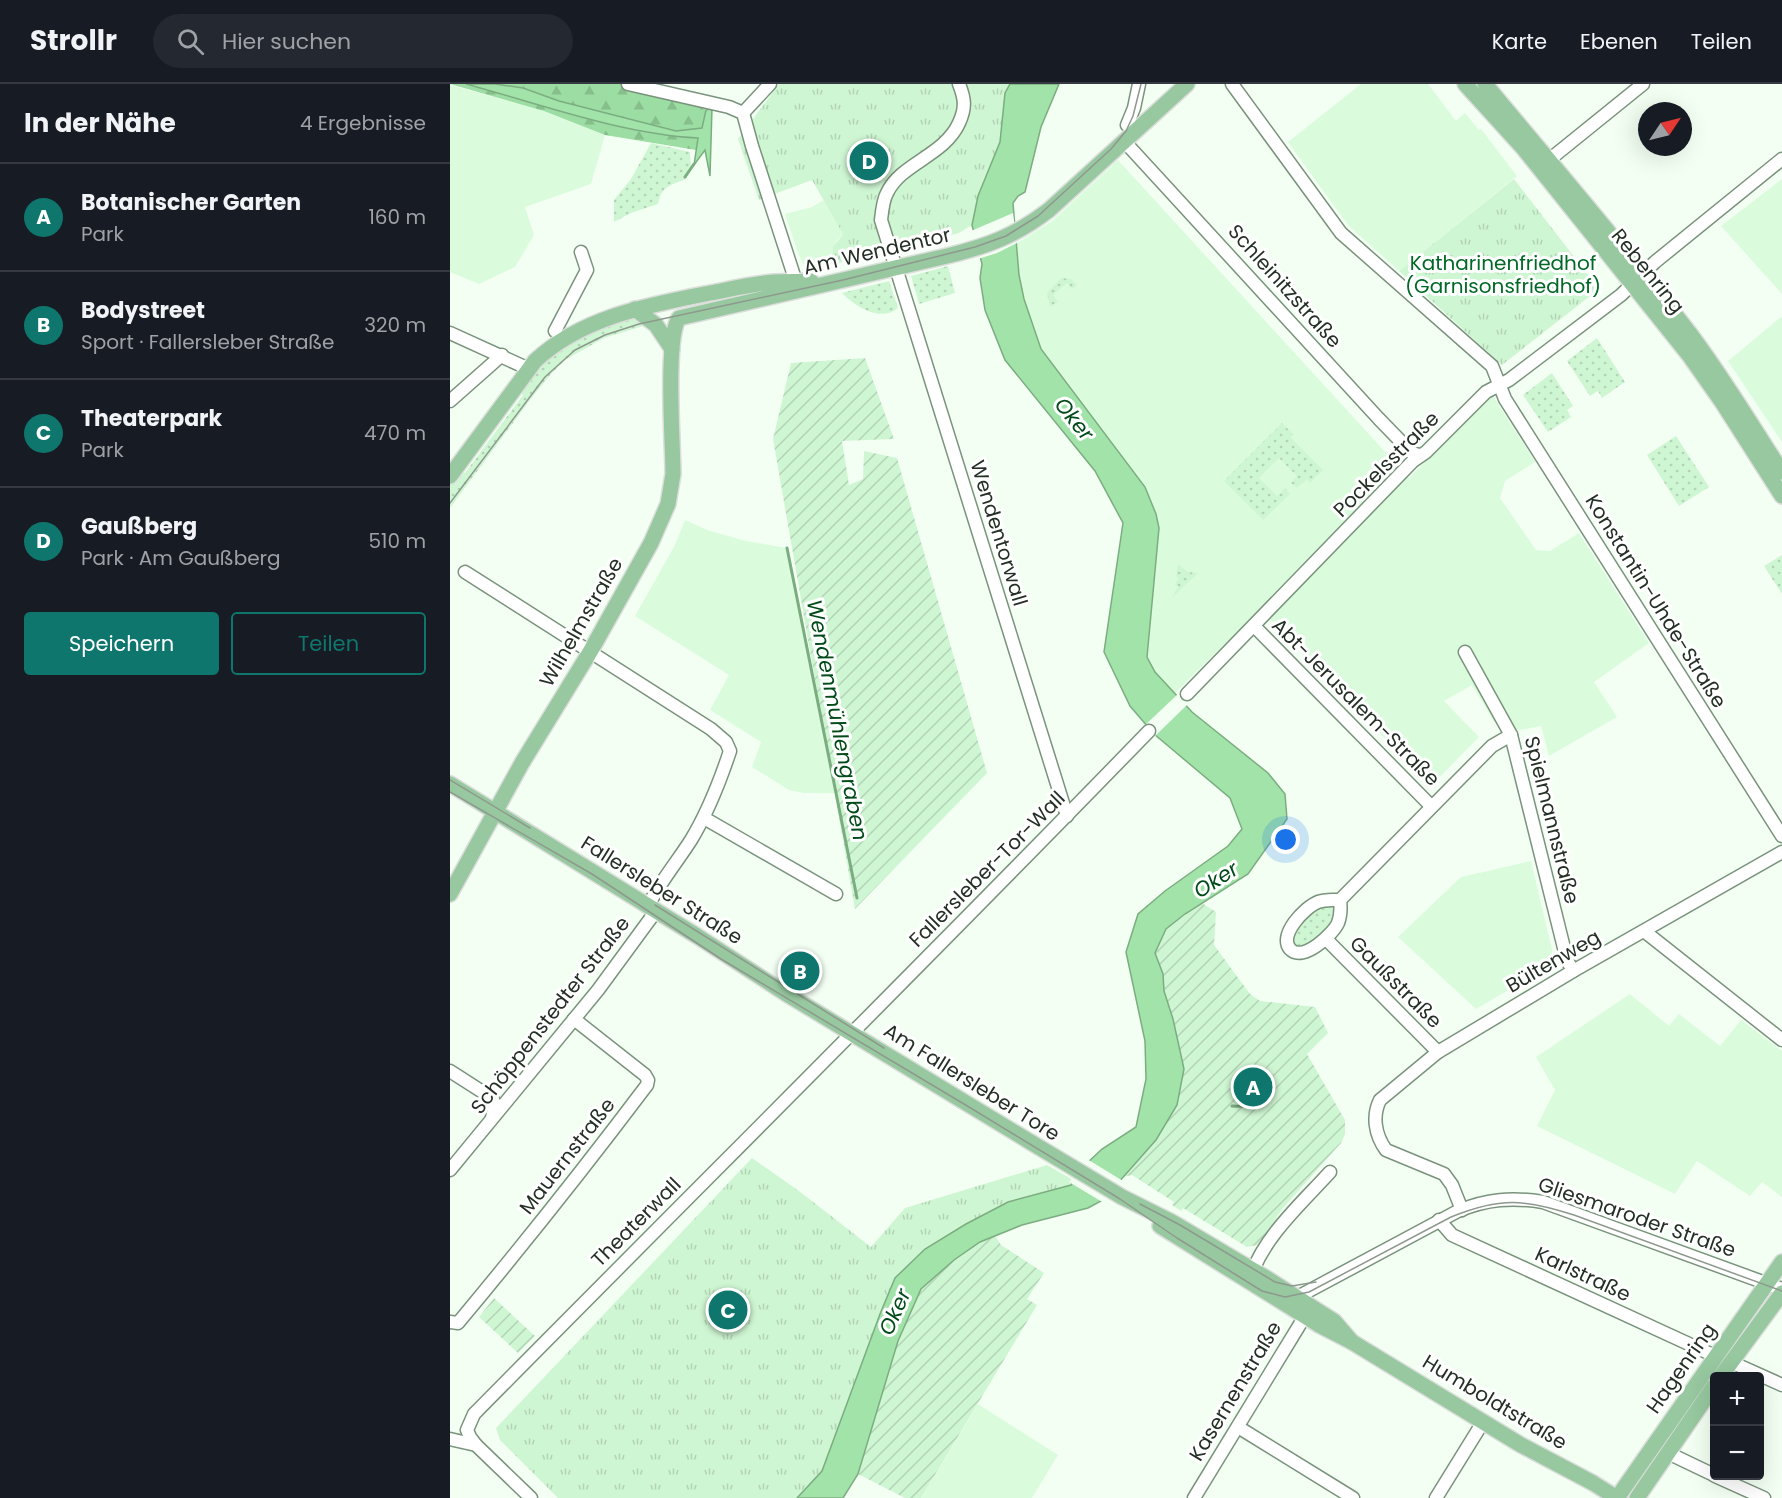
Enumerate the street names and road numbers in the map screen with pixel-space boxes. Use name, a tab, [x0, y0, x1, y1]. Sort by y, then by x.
street label: Schleinitzstraße	[1222, 218, 1348, 354]
street label: Am Wendentor	[801, 220, 953, 282]
street label: Rebenring	[1605, 223, 1691, 319]
street label: Pockelsstraße	[1327, 405, 1445, 523]
street label: Wendentorwall	[964, 457, 1034, 609]
street label: Konstantin-Uhde-Straße	[1579, 489, 1733, 713]
street label: Wilhelmstraße	[533, 552, 629, 692]
street label: Abt-Jerusalem-Straße	[1266, 612, 1446, 792]
street label: Spielmannstraße	[1518, 733, 1586, 907]
street label: Fallersleber-Tor-Wall	[903, 785, 1071, 953]
street label: Fallersleber Straße	[576, 829, 748, 951]
street label: Schöppenstedter Straße	[464, 910, 636, 1120]
street label: Bültenweg	[1501, 923, 1605, 999]
street label: Gaußstraße	[1344, 930, 1448, 1034]
street label: Am Fallersleber Tore	[879, 1016, 1065, 1148]
street label: Mauernstraße	[513, 1092, 621, 1220]
street label: Gliesmaroder Straße	[1534, 1170, 1740, 1264]
street label: Theaterwall	[585, 1171, 687, 1273]
street label: Karlstraße	[1531, 1240, 1635, 1308]
street label: Kasernenstraße	[1182, 1316, 1288, 1466]
street label: Hagenring	[1639, 1317, 1723, 1419]
street label: Humboldtstraße	[1418, 1348, 1572, 1456]

